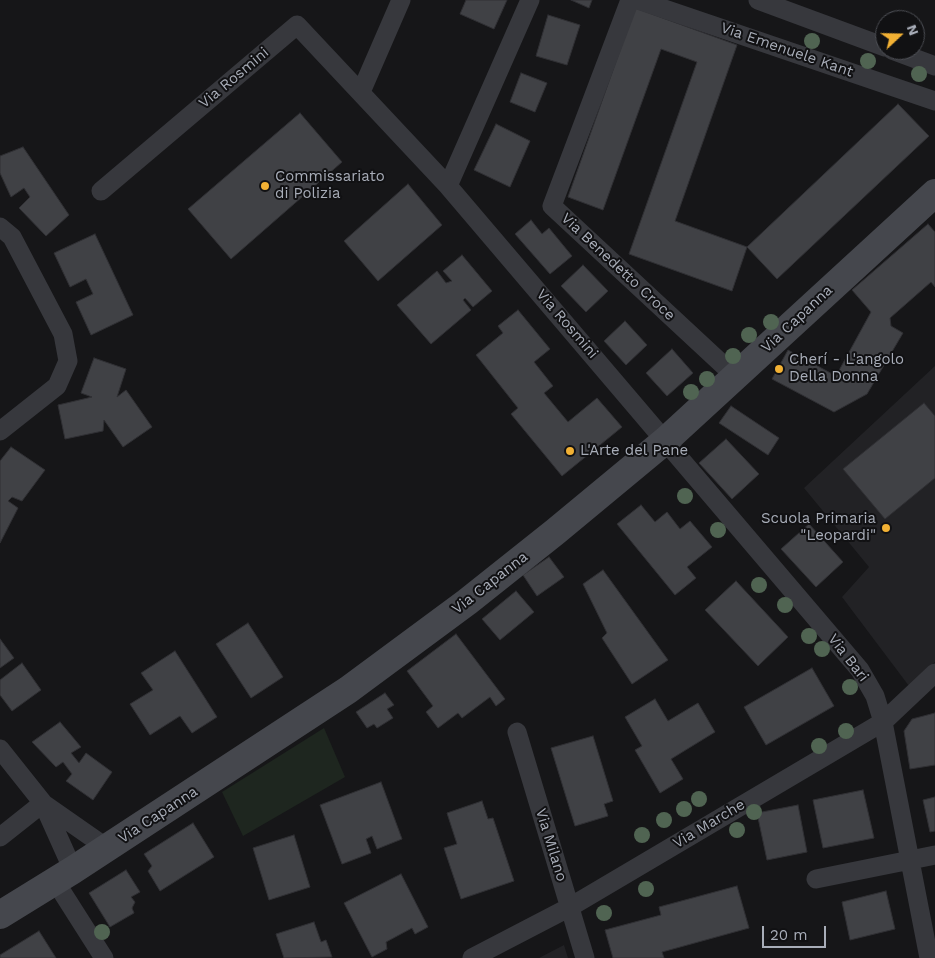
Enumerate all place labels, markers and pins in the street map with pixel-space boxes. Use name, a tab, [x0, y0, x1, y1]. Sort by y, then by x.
place label: Commissariato di Polizia	[275, 168, 385, 203]
marker: Commissariato di Polizia	[259, 180, 271, 192]
place label: Cherí - L'angolo Della Donna	[789, 351, 904, 386]
marker: Cherí - L'angolo Della Donna	[773, 363, 785, 375]
place label: L'Arte del Pane	[580, 442, 688, 460]
marker: L'Arte del Pane	[564, 445, 576, 457]
place label: Scuola Primaria "Leopardi"	[761, 510, 876, 545]
marker: Scuola Primaria "Leopardi"	[880, 522, 892, 534]

